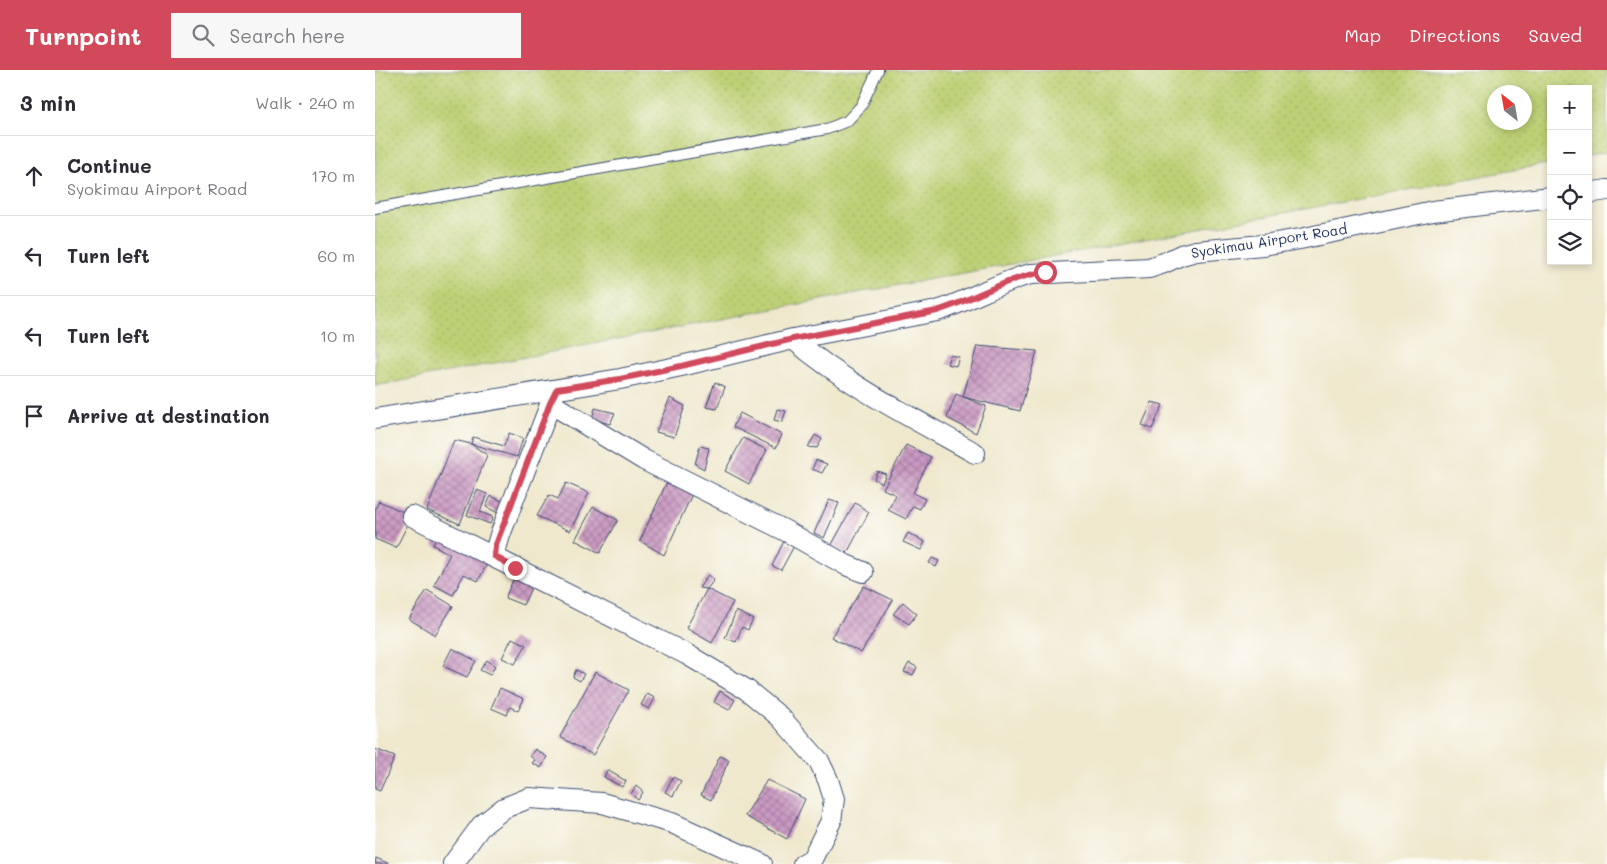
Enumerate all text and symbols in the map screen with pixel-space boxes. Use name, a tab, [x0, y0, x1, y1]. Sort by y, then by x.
search box	[171, 13, 521, 58]
text: Turnpoint	[25, 20, 141, 51]
icon: search	[189, 21, 217, 49]
text: Search here	[229, 23, 345, 48]
text: Map	[1344, 23, 1381, 47]
text: Directions	[1409, 23, 1501, 47]
text: Saved	[1529, 23, 1582, 47]
north arrow	[1487, 85, 1532, 130]
map controls	[1547, 85, 1592, 265]
button: +	[1547, 85, 1592, 130]
text: 3 min	[20, 89, 76, 116]
text: Walk · 240 m	[255, 92, 355, 113]
button: −	[1547, 130, 1592, 175]
text: Continue	[67, 153, 152, 178]
icon: ahead	[20, 162, 48, 190]
text: 170 m	[311, 165, 355, 186]
button: locate	[1547, 175, 1592, 220]
text: Syokimau Airport Road	[67, 178, 247, 199]
street label: Syokimau Airport Road	[1190, 219, 1348, 262]
button: layers	[1547, 220, 1592, 265]
icon: left	[20, 242, 48, 270]
text: Turn left	[67, 243, 150, 268]
text: 60 m	[318, 245, 355, 266]
route start	[1034, 261, 1057, 284]
icon: left	[20, 322, 48, 350]
text: Turn left	[67, 323, 150, 348]
text: 10 m	[320, 325, 355, 346]
icon: arrive	[20, 402, 48, 430]
text: Arrive at destination	[67, 403, 270, 428]
route end	[504, 557, 527, 580]

